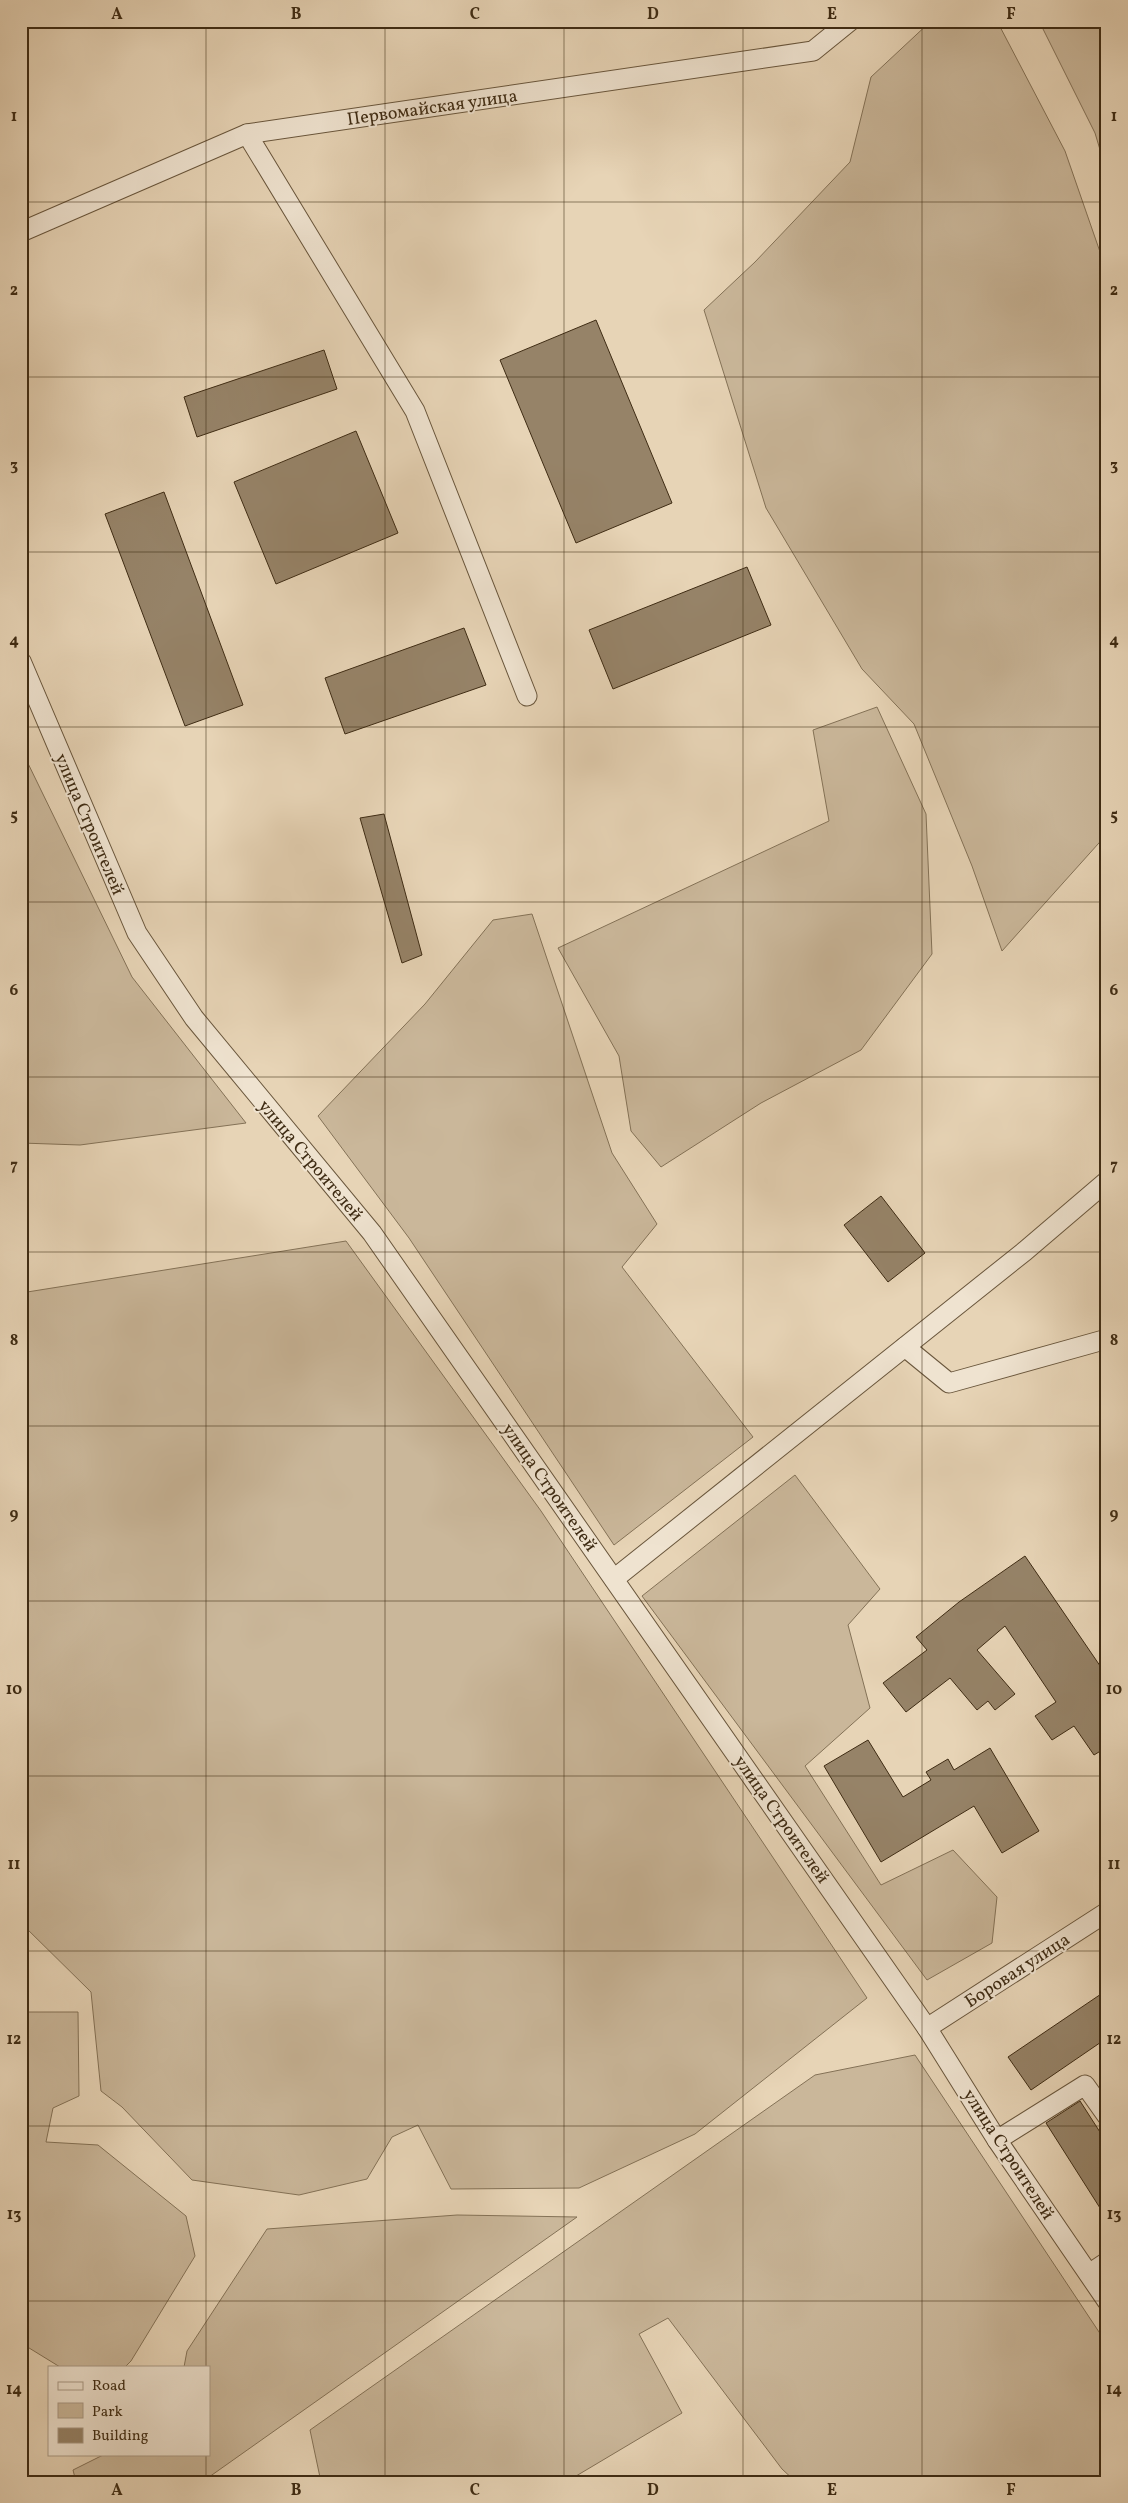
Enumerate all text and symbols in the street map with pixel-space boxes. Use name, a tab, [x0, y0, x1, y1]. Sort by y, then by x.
text: A	[111, 4, 123, 26]
text: B	[291, 4, 302, 26]
text: C	[470, 4, 480, 26]
text: D	[647, 4, 659, 26]
text: E	[827, 4, 837, 26]
text: F	[1006, 4, 1016, 26]
street label: Первомайская улица	[345, 84, 519, 133]
text: 1	[11, 106, 17, 128]
text: 1	[1111, 106, 1117, 128]
text: 2	[10, 280, 18, 302]
text: 2	[1110, 280, 1118, 302]
text: 3	[10, 455, 18, 477]
text: 3	[1110, 455, 1118, 477]
text: 4	[9, 630, 19, 652]
text: 4	[1109, 630, 1119, 652]
street label: улица Строителей	[48, 750, 130, 899]
text: 5	[10, 805, 18, 827]
text: 5	[1110, 805, 1118, 827]
text: 6	[10, 980, 19, 1002]
text: 6	[1110, 980, 1119, 1002]
street label: улица Строителей	[252, 1095, 368, 1227]
text: 7	[10, 1155, 18, 1177]
text: 7	[1110, 1155, 1118, 1177]
text: 8	[10, 1330, 18, 1352]
text: 8	[1110, 1330, 1118, 1352]
street label: улица Строителей	[495, 1419, 602, 1557]
text: 9	[10, 1504, 19, 1526]
text: 9	[1110, 1504, 1119, 1526]
text: 10	[6, 1679, 22, 1701]
text: 10	[1106, 1679, 1122, 1701]
street label: улица Строителей	[727, 1751, 834, 1889]
text: 11	[8, 1854, 20, 1876]
text: 11	[1108, 1854, 1120, 1876]
street label: Боровая улица	[960, 1928, 1075, 2015]
text: 12	[7, 2029, 21, 2051]
text: 12	[1107, 2029, 1121, 2051]
street label: улица Строителей	[956, 2084, 1059, 2225]
text: 13	[7, 2204, 21, 2226]
text: 13	[1107, 2204, 1121, 2226]
legend	[48, 2366, 210, 2456]
text: Road	[92, 2376, 126, 2397]
text: 14	[6, 2379, 22, 2401]
text: 14	[1106, 2379, 1122, 2401]
text: Park	[92, 2402, 123, 2423]
text: Building	[92, 2426, 149, 2447]
text: A	[111, 2480, 123, 2502]
text: B	[291, 2480, 302, 2502]
text: C	[470, 2480, 480, 2502]
text: D	[647, 2480, 659, 2502]
text: E	[827, 2480, 837, 2502]
text: F	[1006, 2480, 1016, 2502]

